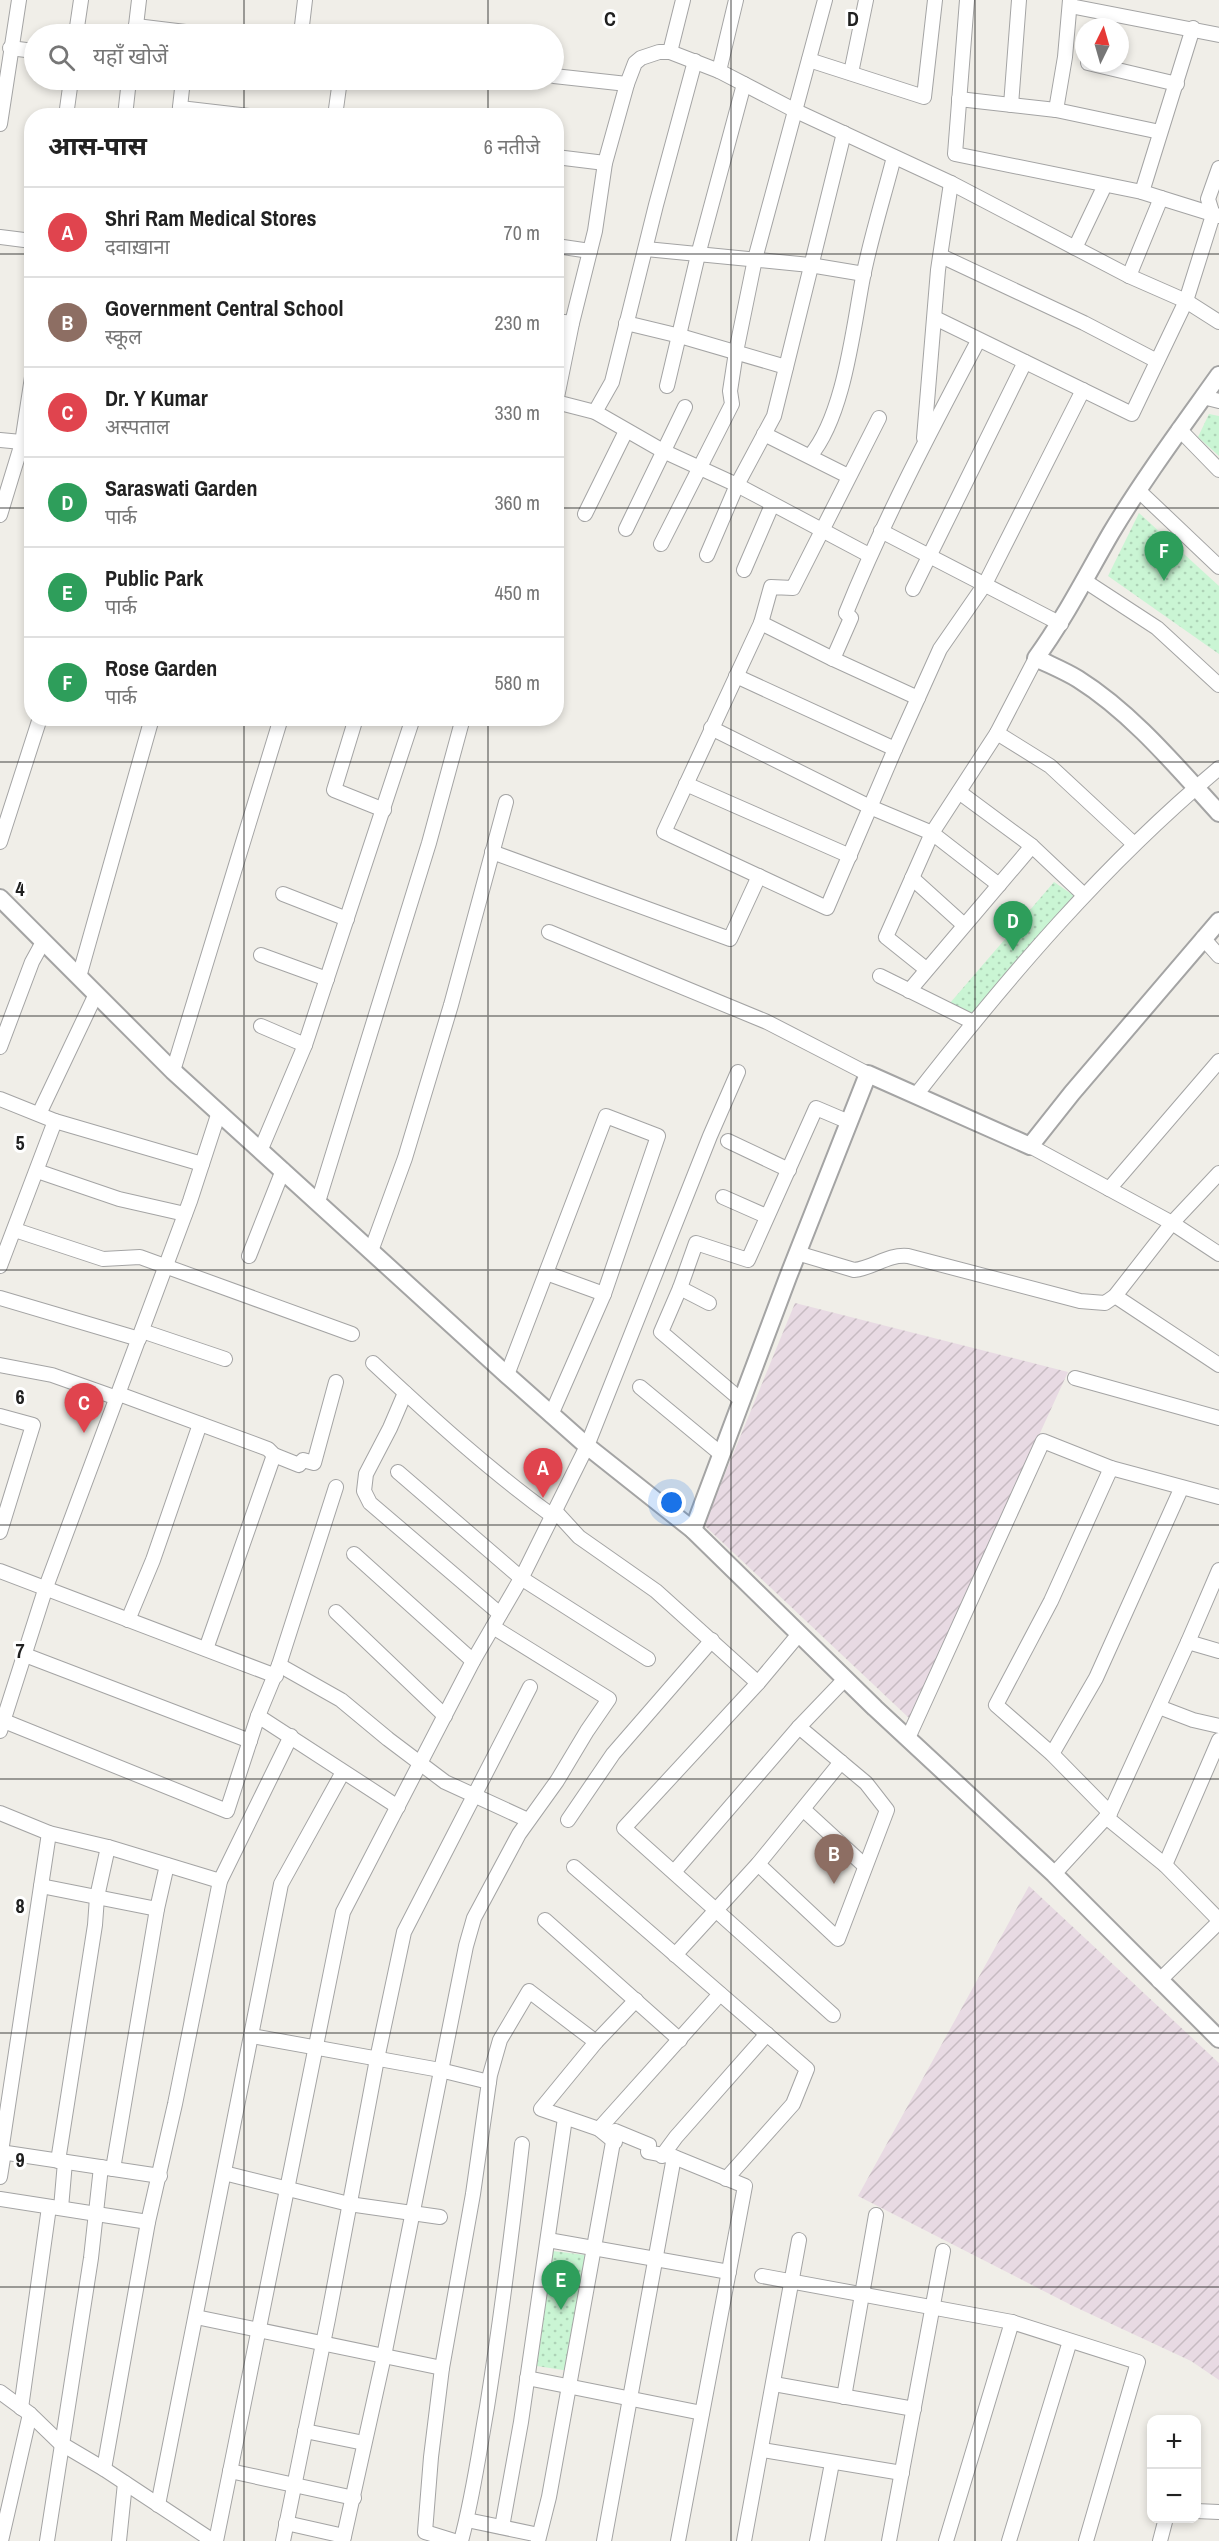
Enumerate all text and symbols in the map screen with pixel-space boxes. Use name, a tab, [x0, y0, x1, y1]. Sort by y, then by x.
text: C	[604, 5, 616, 32]
text: D	[847, 5, 859, 32]
north arrow	[1075, 18, 1129, 72]
search box	[24, 24, 564, 90]
icon: search	[45, 41, 78, 74]
text: यहाँ खोजें	[93, 41, 168, 71]
text: आस-पास	[48, 128, 147, 163]
text: 6 नतीजे	[484, 133, 540, 160]
text: Shri Ram Medical Stores	[105, 203, 317, 233]
text: A	[62, 219, 73, 246]
text: 70 m	[504, 219, 540, 246]
text: दवाख़ाना	[105, 233, 170, 260]
text: Government Central School	[105, 293, 344, 323]
text: B	[62, 309, 73, 336]
text: 230 m	[494, 309, 540, 336]
text: स्कूल	[105, 323, 142, 350]
text: Dr. Y Kumar	[105, 383, 208, 413]
text: C	[62, 399, 73, 426]
text: 330 m	[494, 399, 540, 426]
text: अस्पताल	[105, 413, 170, 440]
text: Saraswati Garden	[105, 473, 257, 503]
text: D	[62, 489, 73, 516]
text: 360 m	[494, 489, 540, 516]
text: पार्क	[105, 503, 137, 530]
pin: F	[1144, 532, 1184, 581]
text: Public Park	[105, 563, 203, 593]
text: E	[62, 579, 73, 606]
text: 450 m	[494, 579, 540, 606]
text: पार्क	[105, 593, 137, 620]
text: Rose Garden	[105, 653, 217, 683]
text: F	[62, 669, 73, 696]
text: 580 m	[494, 669, 540, 696]
text: पार्क	[105, 683, 137, 710]
text: 4	[15, 875, 25, 902]
pin: D	[994, 902, 1032, 951]
text: 5	[15, 1129, 25, 1156]
text: 6	[15, 1383, 25, 1410]
pin: C	[64, 1384, 104, 1433]
pin: A	[524, 1448, 562, 1498]
your location	[657, 1488, 686, 1517]
text: 7	[15, 1637, 25, 1664]
pin: B	[814, 1834, 854, 1884]
text: 8	[15, 1892, 25, 1919]
text: 9	[15, 2146, 25, 2173]
pin: E	[542, 2260, 580, 2310]
map controls	[1147, 2415, 1201, 2523]
button: +	[1147, 2415, 1201, 2469]
button: −	[1147, 2469, 1201, 2523]

